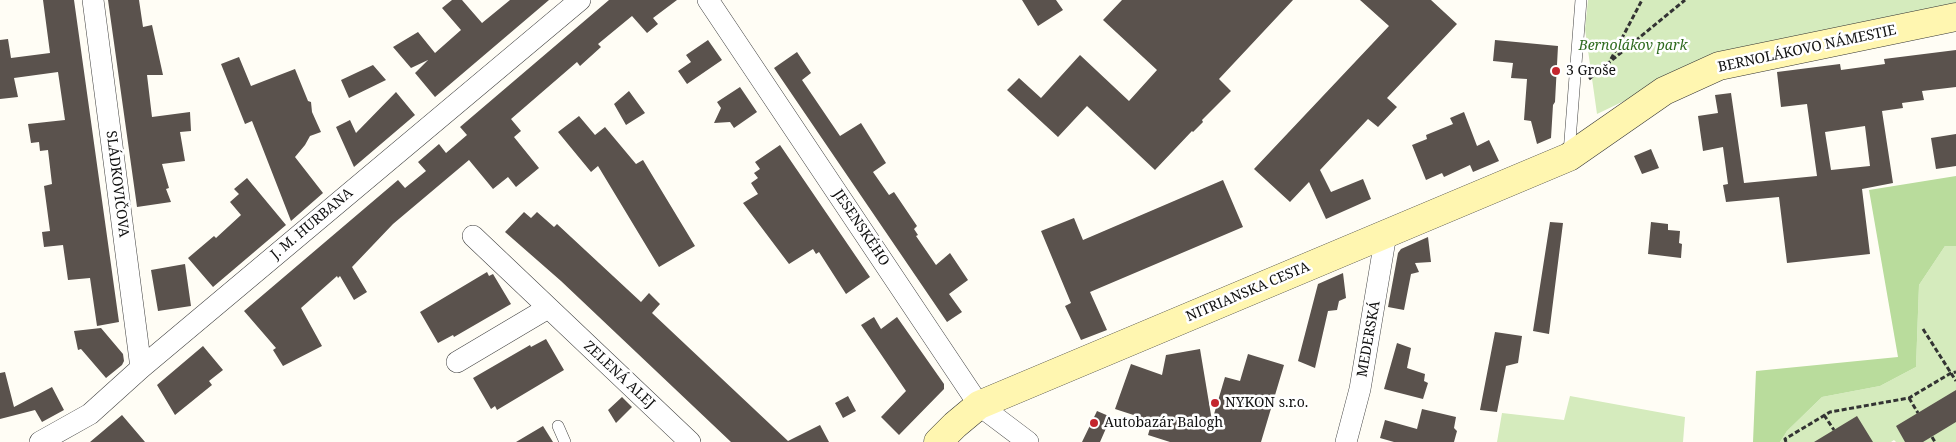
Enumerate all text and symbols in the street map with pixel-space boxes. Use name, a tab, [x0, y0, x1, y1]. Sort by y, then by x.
street label: BERNOLÁKOVO NÁMESTIE	[1716, 22, 1898, 76]
park label: Bernolákov park	[1579, 38, 1687, 54]
place label: 3 Groše	[1566, 63, 1616, 79]
marker: 3 Groše	[1550, 65, 1562, 77]
street label: SLÁDKOVIČOVA	[102, 130, 132, 238]
street label: J. M. HURBANA	[268, 185, 356, 263]
street label: JESENSKÉHO	[829, 187, 893, 269]
street label: NITRIANSKA CESTA	[1184, 258, 1312, 326]
street label: MEDERSKÁ	[1354, 300, 1384, 378]
street label: ZELENÁ ALEJ	[580, 338, 658, 412]
place label: NYKON s.r.o.	[1225, 395, 1308, 411]
marker: NYKON s.r.o.	[1209, 397, 1221, 409]
place label: Autobazár Balogh	[1104, 415, 1223, 431]
marker: Autobazár Balogh	[1088, 417, 1100, 429]

